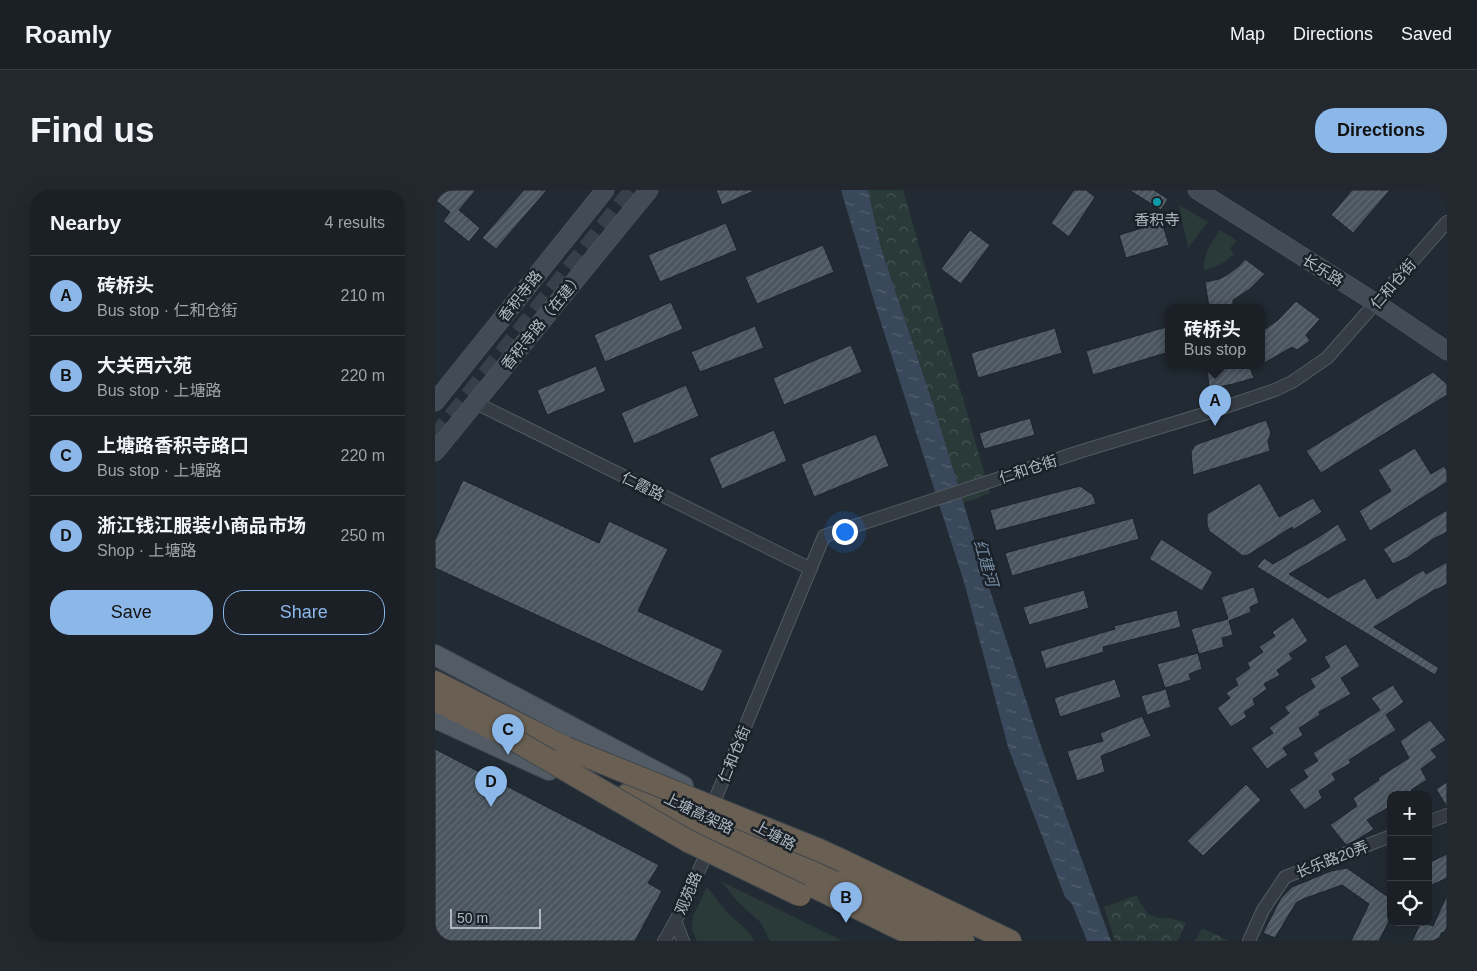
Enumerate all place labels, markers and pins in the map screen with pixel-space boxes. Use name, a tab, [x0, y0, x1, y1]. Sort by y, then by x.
marker: 香积寺	[1151, 196, 1163, 208]
place label: 香积寺	[1134, 211, 1180, 228]
pin: A	[1199, 385, 1231, 426]
pin: C	[492, 714, 524, 755]
pin: D	[475, 766, 507, 807]
pin: B	[830, 882, 862, 923]

